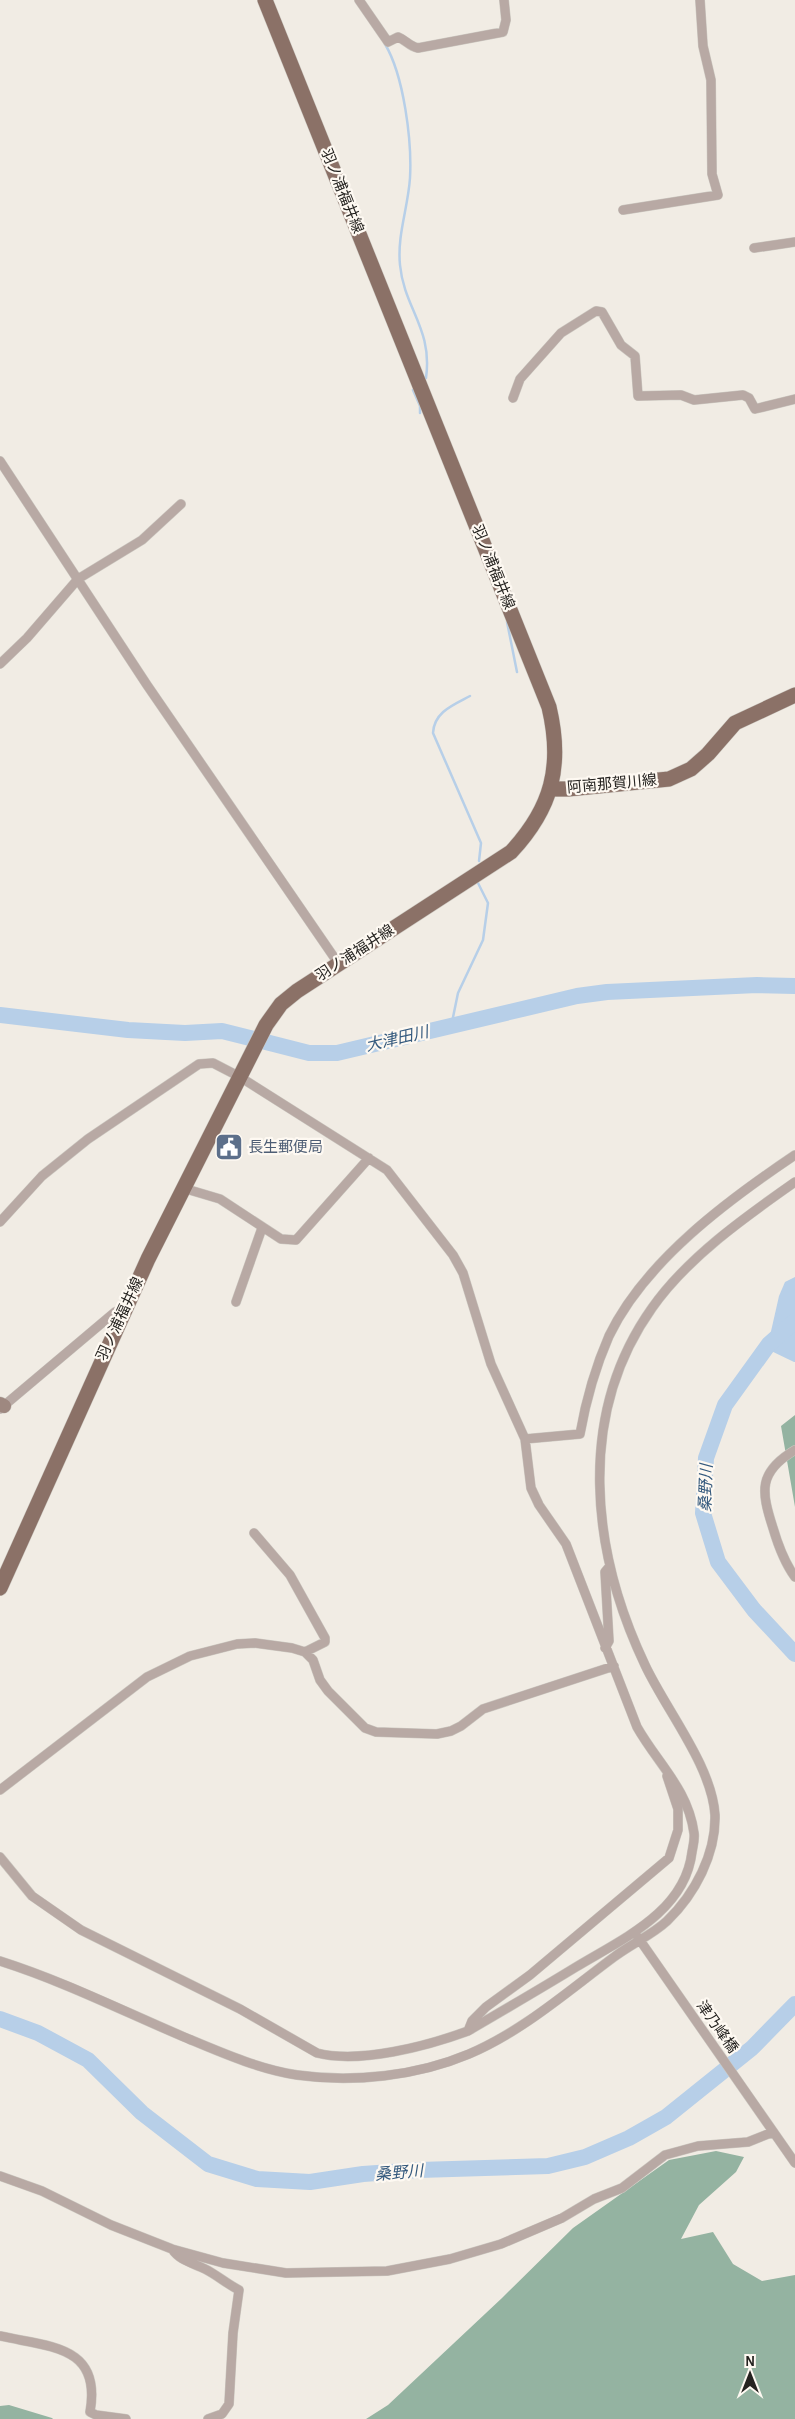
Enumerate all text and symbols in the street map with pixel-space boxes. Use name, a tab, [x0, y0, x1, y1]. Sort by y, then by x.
street label: 羽ノ浦福井線	[318, 146, 368, 236]
street label: 羽ノ浦福井線	[469, 522, 519, 612]
street label: 阿南那賀川線	[566, 772, 657, 795]
street label: 羽ノ浦福井線	[312, 921, 397, 984]
water label: 大津田川	[364, 1023, 432, 1054]
public building icon: 長生郵便局	[214, 1132, 244, 1162]
place label: 長生郵便局	[248, 1139, 323, 1155]
street label: 羽ノ浦福井線	[92, 1274, 146, 1363]
water label: 桑野川	[697, 1462, 715, 1512]
street label: 津乃峰橋	[694, 1997, 742, 2056]
water label: 桑野川	[374, 2163, 426, 2183]
north arrow	[725, 2349, 775, 2399]
text: N	[745, 2355, 755, 2369]

